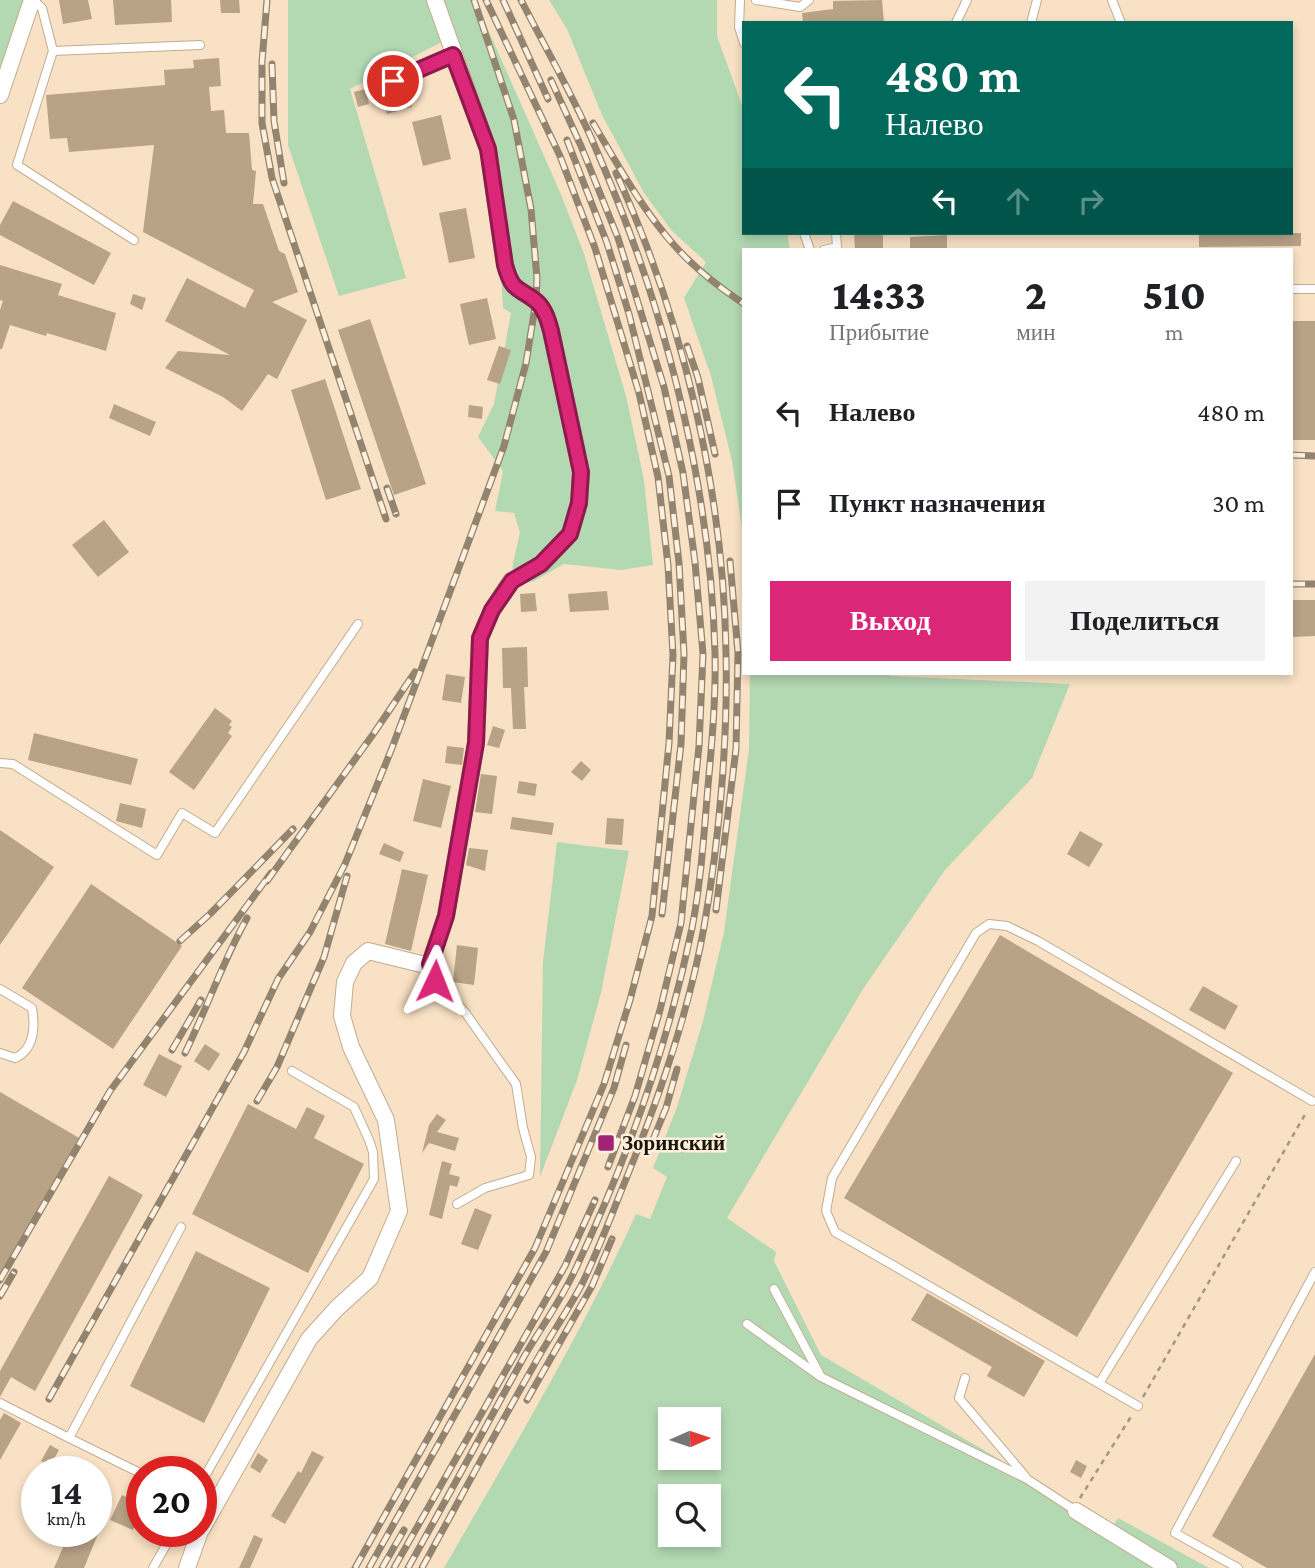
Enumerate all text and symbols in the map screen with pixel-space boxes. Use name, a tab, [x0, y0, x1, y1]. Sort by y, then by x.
text: 480 m	[885, 48, 1021, 103]
icon: left	[770, 49, 861, 140]
pin	[363, 51, 423, 111]
icon: arrive	[374, 62, 412, 100]
text: Налево	[885, 106, 984, 142]
icon: left	[926, 182, 964, 220]
icon: ahead	[999, 182, 1037, 220]
icon: right	[1072, 182, 1110, 220]
text: 14:33	[832, 271, 926, 318]
text: 2	[1025, 271, 1047, 318]
text: 510	[1143, 271, 1206, 318]
text: Прибытие	[829, 319, 929, 345]
text: мин	[1016, 319, 1055, 345]
text: m	[1165, 319, 1183, 345]
icon: left	[770, 394, 808, 432]
text: Налево	[829, 398, 915, 427]
text: 480 m	[1197, 398, 1265, 427]
icon: arrive	[770, 485, 808, 523]
text: Пункт назначения	[829, 489, 1046, 518]
text: 30 m	[1212, 489, 1265, 518]
button: Выход	[770, 581, 1011, 661]
button: Поделиться	[1025, 581, 1265, 661]
position arrow	[398, 944, 472, 1018]
place label: Зоринский	[622, 1131, 725, 1155]
marker: Зоринский	[596, 1133, 616, 1153]
north arrow	[658, 1407, 721, 1470]
map controls	[658, 1407, 721, 1547]
speed limit sign: 20	[126, 1456, 217, 1547]
text: 14	[51, 1473, 82, 1512]
button: search	[658, 1484, 721, 1547]
text: km/h	[47, 1509, 86, 1529]

